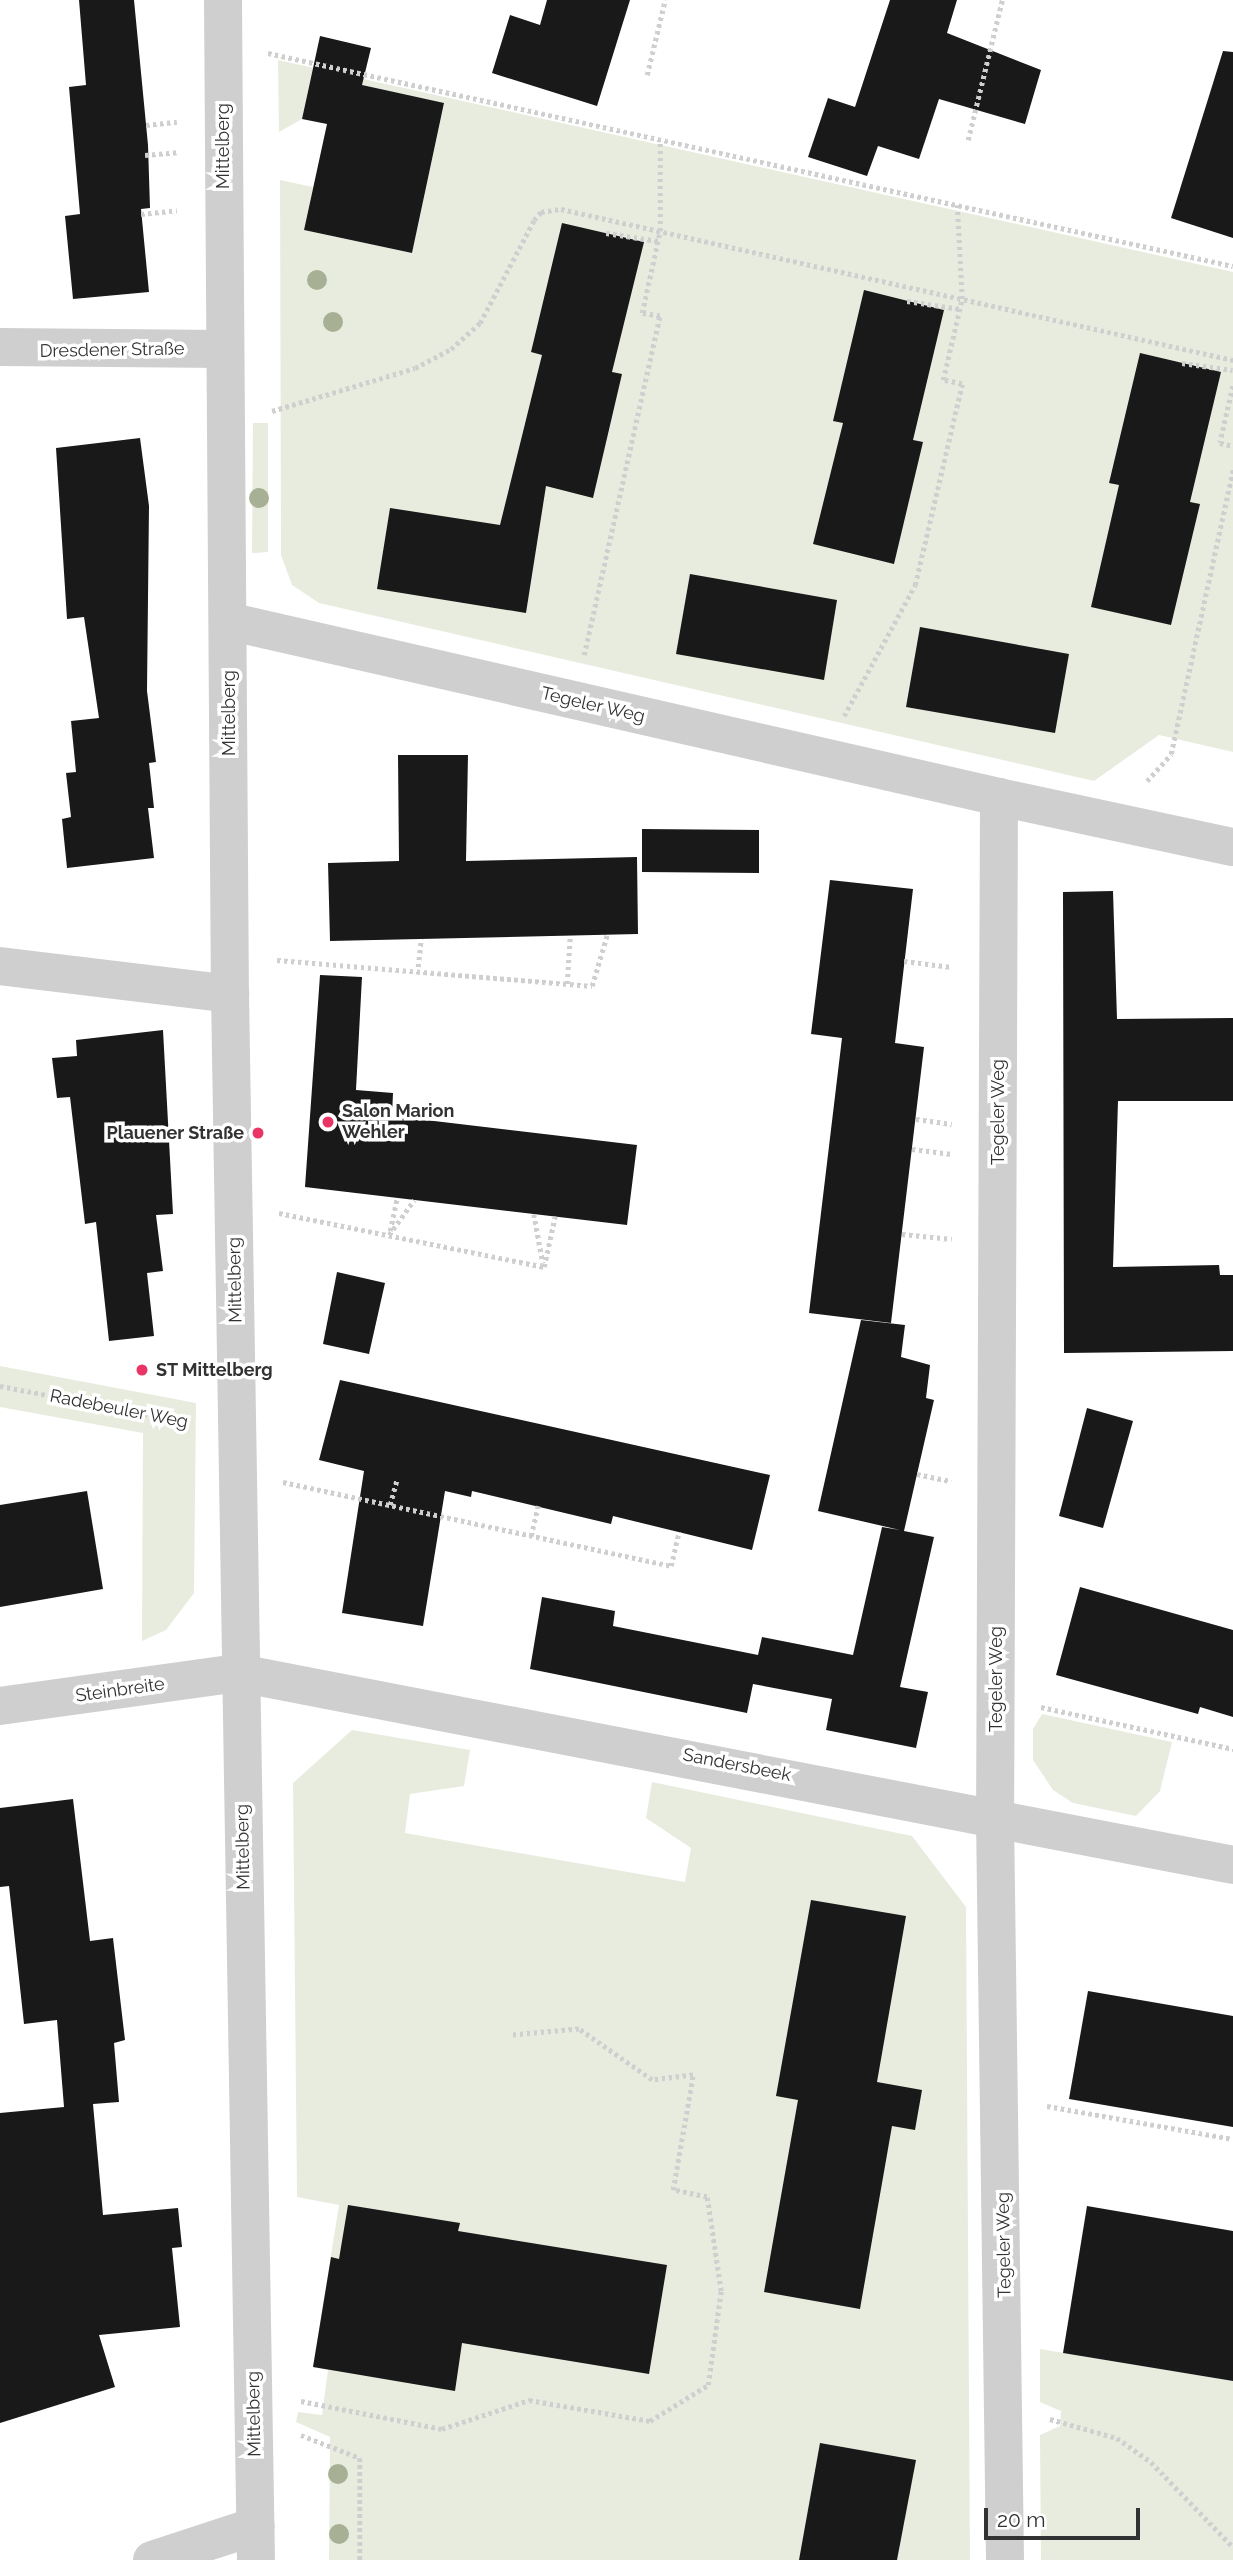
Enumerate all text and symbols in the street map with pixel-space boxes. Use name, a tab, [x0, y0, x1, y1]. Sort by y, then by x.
street label: Mittelberg	[212, 103, 234, 189]
street label: Dresdener Straße	[39, 338, 185, 362]
street label: Mittelberg	[218, 670, 240, 756]
street label: Tegeler Weg	[538, 682, 648, 728]
street label: Tegeler Weg	[987, 1059, 1009, 1165]
place label: Salon Marion Wehler	[342, 1101, 454, 1144]
marker: Salon Marion Wehler	[320, 1114, 336, 1130]
place label: Plauener Straße	[106, 1122, 244, 1144]
marker: Plauener Straße	[250, 1125, 266, 1141]
street label: Mittelberg	[223, 1237, 247, 1323]
place label: ST Mittelberg	[156, 1359, 273, 1381]
marker: ST Mittelberg	[134, 1362, 150, 1378]
street label: Radebeuler Weg	[48, 1385, 190, 1433]
street label: Tegeler Weg	[985, 1626, 1007, 1732]
street label: Steinbreite	[74, 1673, 166, 1707]
street label: Sandersbeek	[681, 1744, 793, 1786]
street label: Mittelberg	[231, 1804, 255, 1890]
street label: Tegeler Weg	[992, 2191, 1016, 2299]
street label: Mittelberg	[242, 2371, 266, 2457]
scale bar	[988, 2494, 1144, 2538]
text: 20 m	[997, 2507, 1045, 2532]

